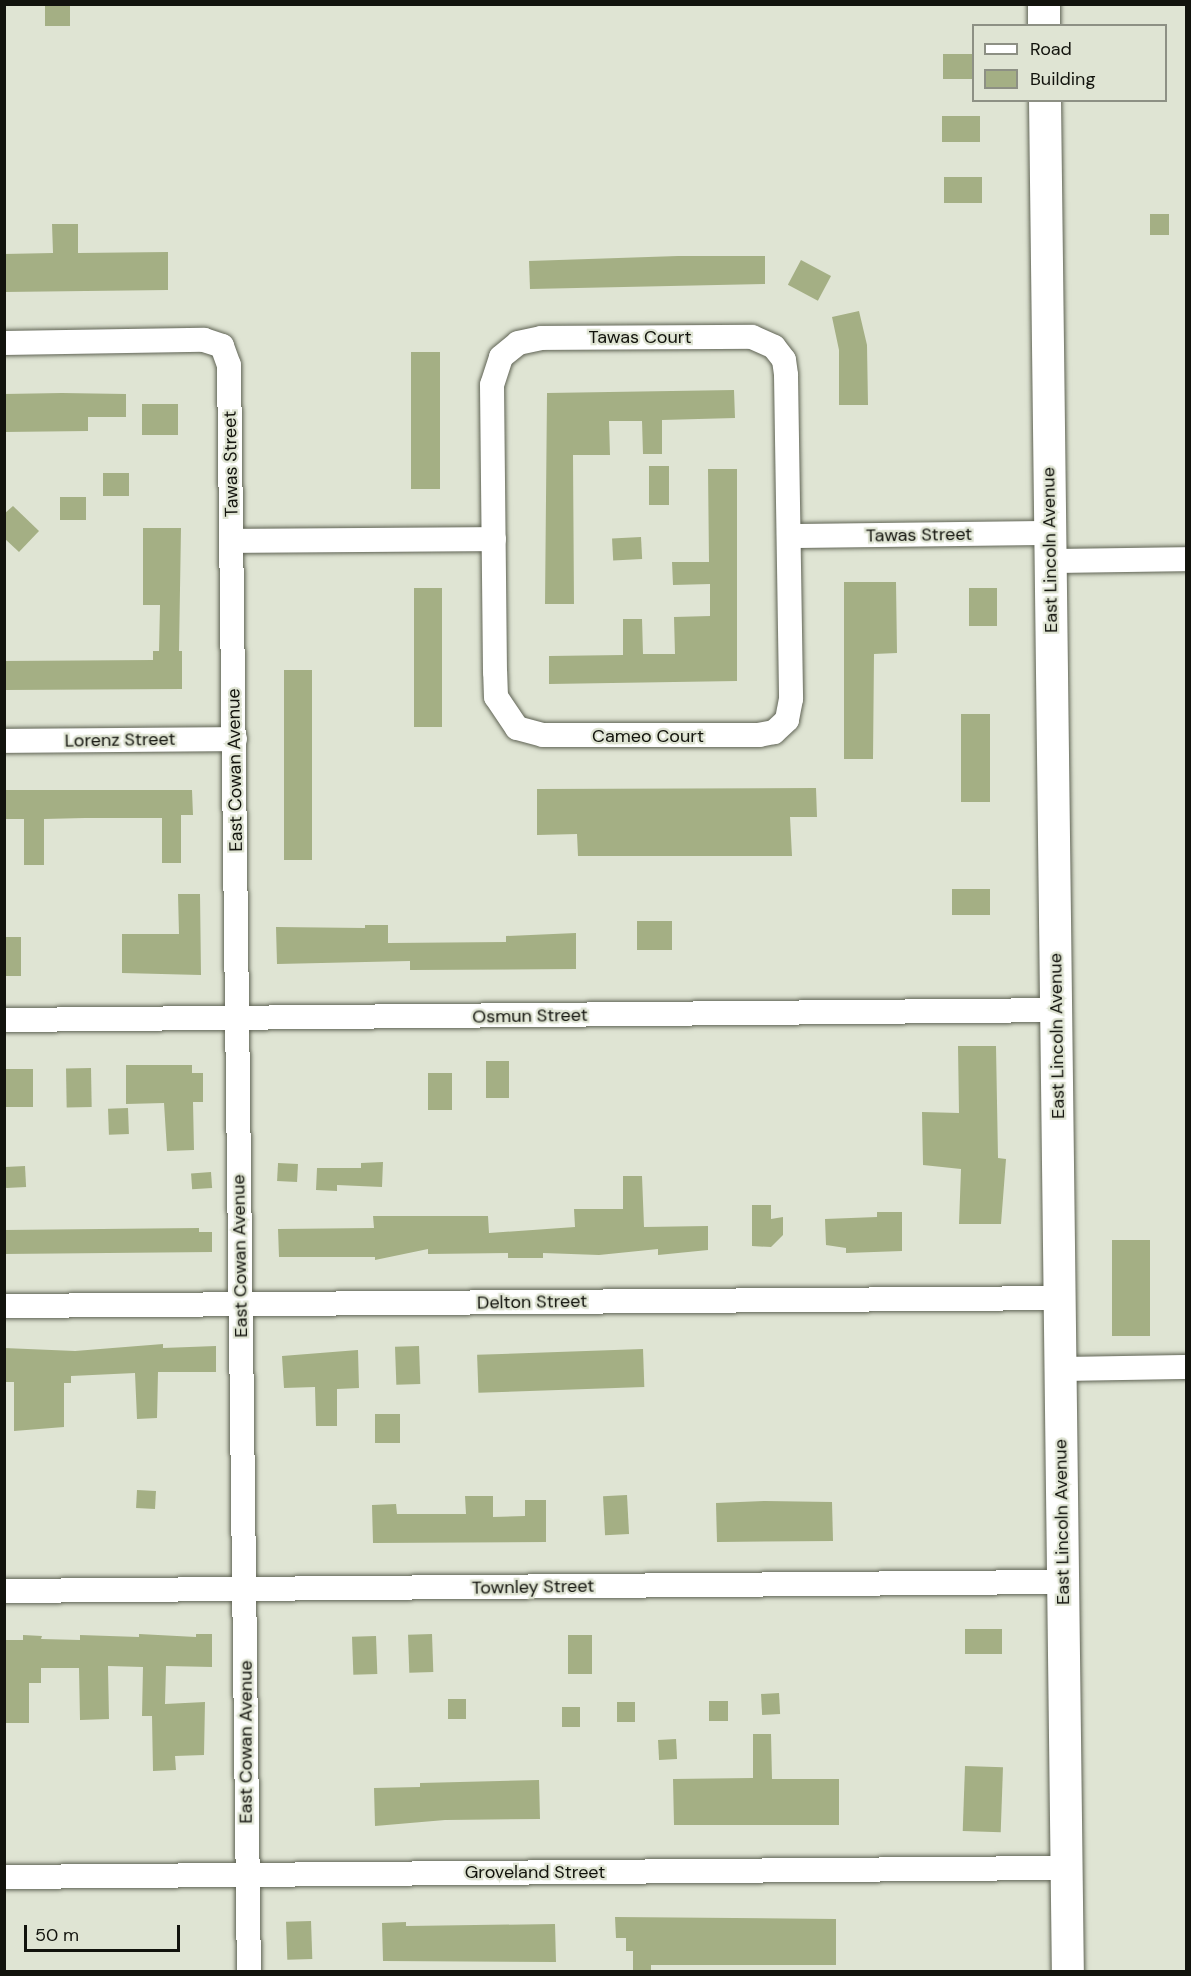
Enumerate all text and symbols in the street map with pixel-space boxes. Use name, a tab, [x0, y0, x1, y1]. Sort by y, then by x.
legend	[972, 24, 1167, 102]
text: Road	[1030, 37, 1072, 61]
text: Building	[1030, 67, 1095, 91]
street label: Tawas Court	[588, 326, 692, 348]
street label: Tawas Street	[219, 411, 243, 517]
street label: East Lincoln Avenue	[1038, 467, 1062, 633]
street label: Tawas Street	[866, 523, 972, 547]
street label: East Cowan Avenue	[223, 688, 247, 852]
street label: Cameo Court	[592, 725, 704, 747]
street label: Lorenz Street	[64, 728, 176, 752]
street label: East Lincoln Avenue	[1045, 953, 1069, 1119]
street label: Osmun Street	[472, 1004, 588, 1028]
street label: East Cowan Avenue	[228, 1174, 252, 1338]
street label: Delton Street	[477, 1290, 587, 1314]
street label: East Lincoln Avenue	[1050, 1439, 1074, 1605]
street label: Townley Street	[472, 1575, 594, 1599]
street label: East Cowan Avenue	[235, 1660, 257, 1824]
street label: Groveland Street	[465, 1861, 605, 1883]
scale bar	[27, 1913, 183, 1951]
text: 50 m	[35, 1923, 79, 1947]

